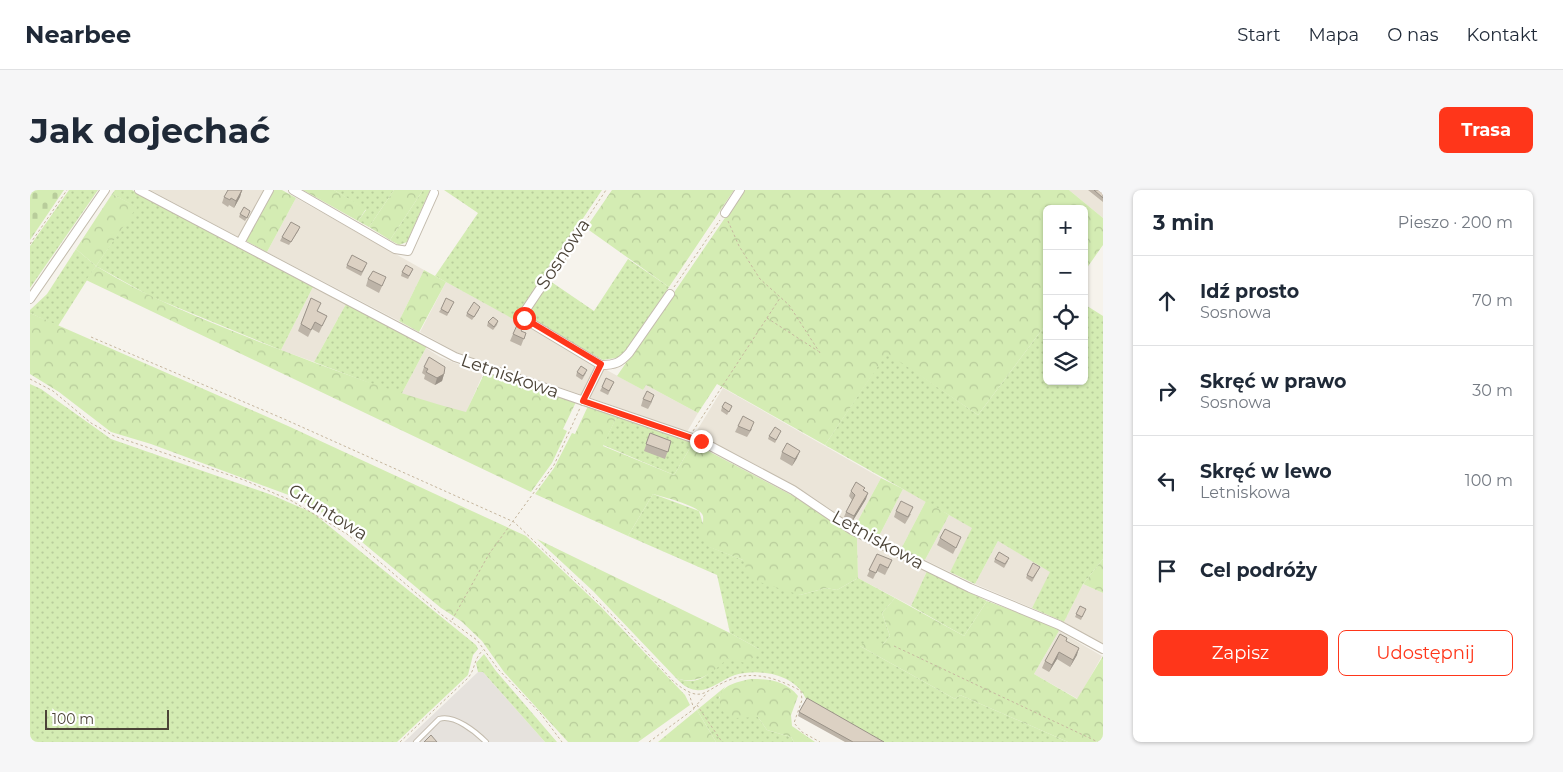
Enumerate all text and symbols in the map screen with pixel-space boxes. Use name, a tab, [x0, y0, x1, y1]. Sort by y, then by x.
text: Nearbee	[25, 20, 131, 49]
text: Start	[1237, 24, 1281, 46]
text: Mapa	[1309, 24, 1359, 46]
text: O nas	[1387, 24, 1439, 46]
text: Kontakt	[1467, 24, 1538, 46]
button: Trasa	[1439, 107, 1533, 153]
text: Jak dojechać	[30, 109, 270, 152]
map controls	[1043, 205, 1088, 385]
button: +	[1043, 205, 1088, 250]
text: 3 min	[1153, 210, 1214, 235]
text: Pieszo · 200 m	[1398, 213, 1513, 232]
street label: Sosnowa	[531, 215, 595, 293]
button: −	[1043, 250, 1088, 295]
text: Idź prosto	[1200, 280, 1299, 303]
icon: ahead	[1153, 287, 1181, 315]
text: 70 m	[1472, 291, 1513, 310]
button: locate	[1043, 295, 1088, 340]
text: Sosnowa	[1200, 303, 1271, 322]
route start	[513, 307, 536, 330]
button: layers	[1043, 340, 1088, 385]
street label: Letniskowa	[458, 349, 562, 403]
text: Skręć w prawo	[1200, 370, 1346, 393]
icon: right	[1153, 377, 1181, 405]
text: 30 m	[1472, 381, 1513, 400]
text: Sosnowa	[1200, 393, 1271, 412]
route end	[690, 430, 713, 453]
text: Skręć w lewo	[1200, 460, 1332, 483]
icon: left	[1153, 467, 1181, 495]
text: 100 m	[1465, 471, 1513, 490]
street label: Gruntowa	[284, 479, 372, 545]
text: Letniskowa	[1200, 483, 1291, 502]
street label: Letniskowa	[828, 506, 928, 574]
icon: arrive	[1153, 557, 1181, 585]
text: Cel podróży	[1200, 559, 1317, 582]
button: Zapisz	[1153, 630, 1328, 676]
button: Udostępnij	[1338, 630, 1513, 676]
scale bar	[45, 707, 169, 730]
text: 100 m	[52, 710, 94, 728]

